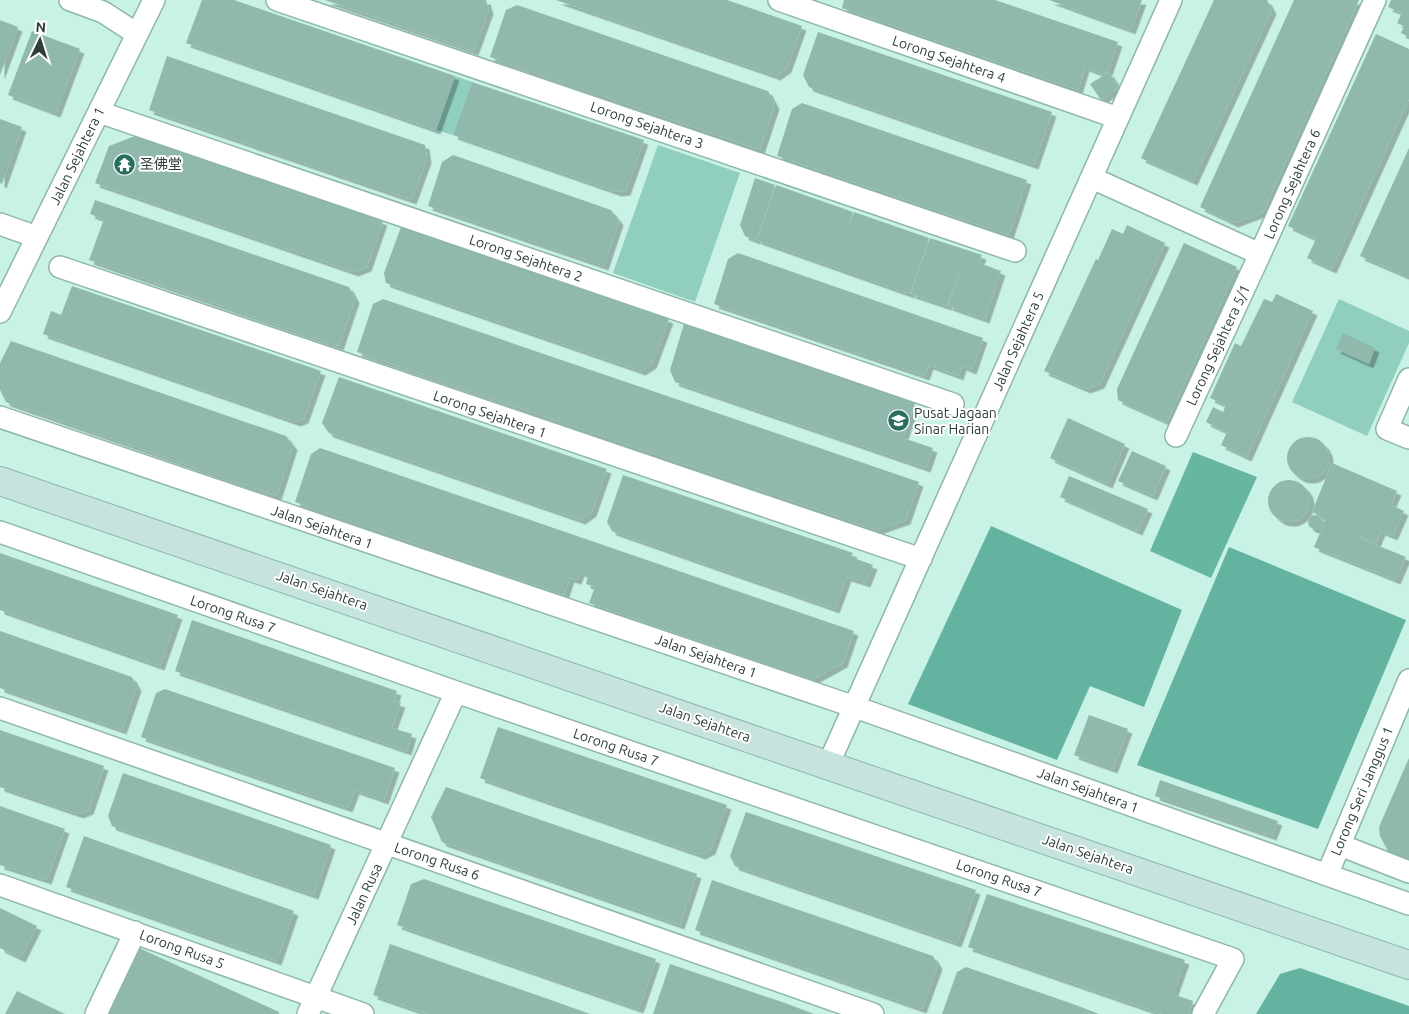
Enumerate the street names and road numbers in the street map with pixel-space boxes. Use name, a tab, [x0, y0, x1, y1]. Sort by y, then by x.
street label: Lorong Sejahtera 4	[890, 32, 1008, 86]
street label: Lorong Sejahtera 3	[588, 98, 706, 152]
street label: Jalan Sejahtera 1	[46, 105, 108, 207]
street label: Lorong Sejahtera 6	[1261, 127, 1323, 241]
street label: Lorong Sejahtera 2	[467, 231, 585, 285]
street label: Lorong Sejahtera 5/1	[1183, 282, 1253, 408]
street label: Jalan Sejahtera 5	[989, 289, 1047, 393]
street label: Lorong Sejahtera 1	[431, 387, 549, 441]
street label: Jalan Sejahtera 1	[269, 502, 375, 552]
street label: Jalan Sejahtera	[274, 567, 370, 613]
street label: Lorong Rusa 7	[188, 592, 278, 636]
street label: Jalan Sejahtera 1	[653, 631, 759, 681]
street label: Jalan Sejahtera	[657, 699, 753, 745]
street label: Lorong Seri Janggus 1	[1328, 724, 1396, 858]
street label: Lorong Rusa 7	[571, 725, 661, 769]
street label: Jalan Sejahtera 1	[1035, 764, 1141, 816]
street label: Jalan Sejahtera	[1040, 831, 1136, 877]
street label: Lorong Rusa 6	[392, 839, 482, 883]
street label: Lorong Rusa 7	[954, 856, 1044, 900]
street label: Jalan Rusa	[343, 861, 385, 927]
street label: Lorong Rusa 5	[137, 926, 227, 972]

